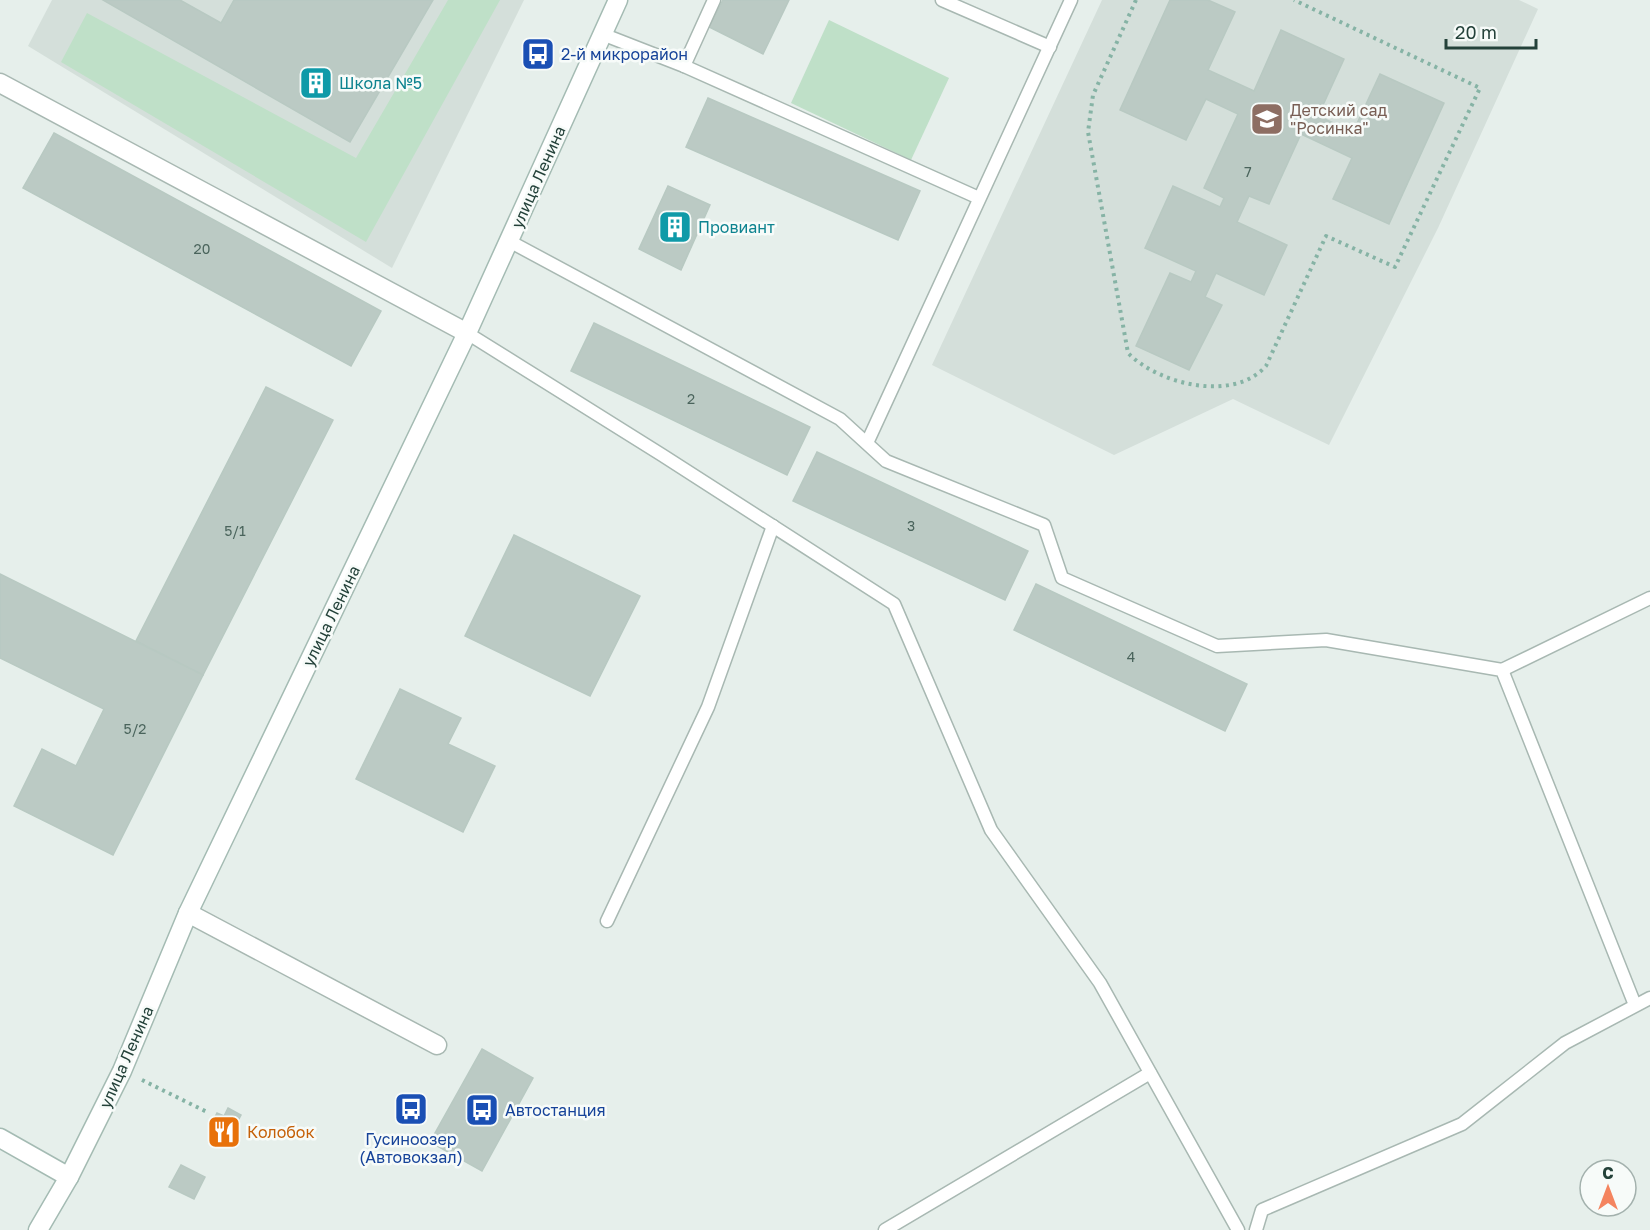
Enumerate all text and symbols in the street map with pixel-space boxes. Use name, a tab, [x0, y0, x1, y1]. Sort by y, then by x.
scale bar	[1446, 12, 1536, 50]
text: 20 m	[1455, 21, 1497, 43]
bus stop icon: 2-й микрорайон	[520, 36, 556, 72]
place label: 2-й микрорайон	[561, 44, 688, 64]
building icon: Школа №5	[298, 65, 334, 101]
place label: Школа №5	[339, 73, 422, 93]
place label: Детский сад "Росинка"	[1290, 100, 1388, 138]
school or university icon: Детский сад "Росинка"	[1249, 101, 1285, 137]
street label: улица Ленина	[507, 123, 569, 231]
house number: 7	[1244, 163, 1252, 180]
building icon: Провиант	[657, 209, 693, 245]
place label: Провиант	[698, 217, 775, 237]
house number: 20	[194, 240, 210, 257]
house number: 2	[687, 390, 695, 407]
house number: 3	[907, 517, 915, 534]
house number: 5/1	[224, 522, 246, 539]
street label: улица Ленина	[298, 562, 364, 670]
house number: 4	[1127, 648, 1135, 665]
house number: 5/2	[124, 720, 146, 737]
street label: улица Ленина	[95, 1003, 157, 1111]
bus stop icon: Гусиноозер (Автовокзал)	[393, 1091, 429, 1127]
bus stop icon: Автостанция	[464, 1092, 500, 1128]
place label: Автостанция	[505, 1100, 606, 1120]
restaurant icon: Колобок	[206, 1114, 242, 1150]
place label: Колобок	[247, 1122, 315, 1142]
place label: Гусиноозер (Автовокзал)	[359, 1129, 463, 1167]
north arrow	[1578, 1158, 1638, 1218]
text: С	[1602, 1163, 1614, 1183]

